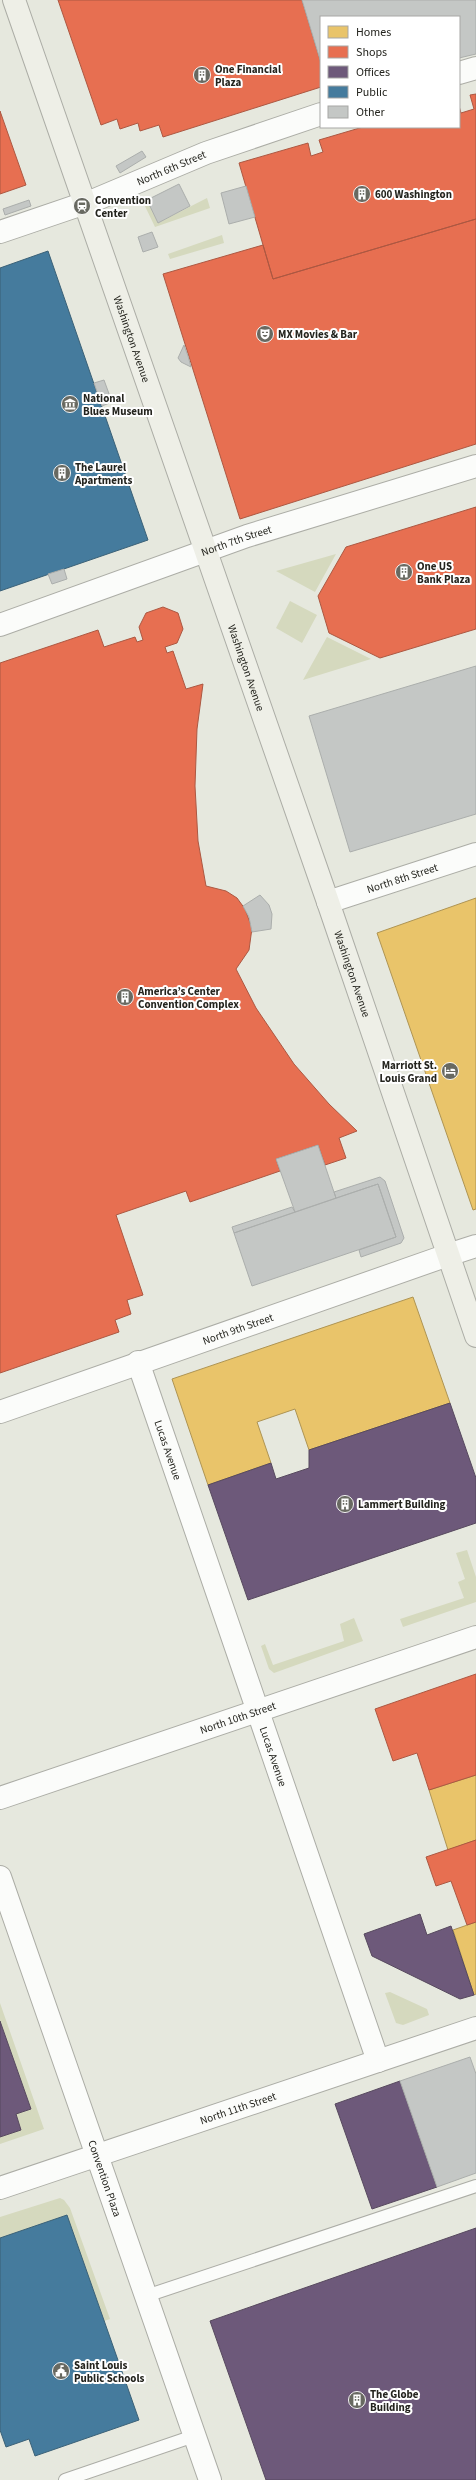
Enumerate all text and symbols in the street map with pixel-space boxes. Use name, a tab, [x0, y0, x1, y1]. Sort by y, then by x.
legend	[320, 16, 460, 128]
text: Homes	[356, 24, 391, 41]
text: Shops	[356, 44, 387, 61]
place label: One Financial Plaza	[215, 62, 282, 90]
text: Offices	[356, 64, 390, 81]
building icon: One Financial Plaza	[192, 65, 212, 85]
text: Public	[356, 84, 388, 101]
text: Other	[356, 104, 386, 121]
street label: North 6th Street	[134, 146, 208, 189]
building icon: 600 Washington	[352, 184, 372, 204]
place label: 600 Washington	[375, 187, 452, 202]
place label: Convention Center	[95, 193, 151, 221]
station icon: Convention Center	[72, 196, 92, 216]
street label: Washington Avenue	[110, 294, 154, 385]
theatre icon: MX Movies & Bar	[255, 324, 275, 344]
place label: MX Movies & Bar	[278, 327, 358, 342]
place label: National Blues Museum	[83, 391, 153, 419]
museum icon: National Blues Museum	[60, 394, 80, 414]
place label: The Laurel Apartments	[74, 460, 132, 488]
building icon: The Laurel Apartments	[52, 463, 72, 483]
street label: North 7th Street	[199, 521, 274, 559]
place label: One US Bank Plaza	[417, 559, 470, 587]
building icon: One US Bank Plaza	[394, 562, 414, 582]
street label: Washington Avenue	[224, 622, 269, 713]
street label: North 8th Street	[365, 859, 440, 896]
street label: Washington Avenue	[331, 929, 374, 1020]
place label: America’s Center Convention Complex	[137, 984, 239, 1012]
building icon: America’s Center Convention Complex	[115, 987, 135, 1007]
place label: Marriott St. Louis Grand	[380, 1058, 437, 1086]
hotel icon: Marriott St. Louis Grand	[440, 1061, 460, 1081]
street label: North 9th Street	[201, 1309, 275, 1348]
street label: Lucas Avenue	[151, 1418, 186, 1482]
building icon: Lammert Building	[335, 1494, 355, 1514]
place label: Lammert Building	[358, 1497, 446, 1512]
street label: North 10th Street	[198, 1698, 278, 1737]
street label: Lucas Avenue	[256, 1724, 291, 1789]
street label: North 11th Street	[198, 2088, 278, 2128]
street label: Convention Plaza	[85, 2138, 125, 2219]
place label: Saint Louis Public Schools	[74, 2358, 145, 2386]
public building icon: Saint Louis Public Schools	[51, 2361, 71, 2381]
place label: The Globe Building	[370, 2387, 419, 2415]
building icon: The Globe Building	[347, 2390, 367, 2410]

